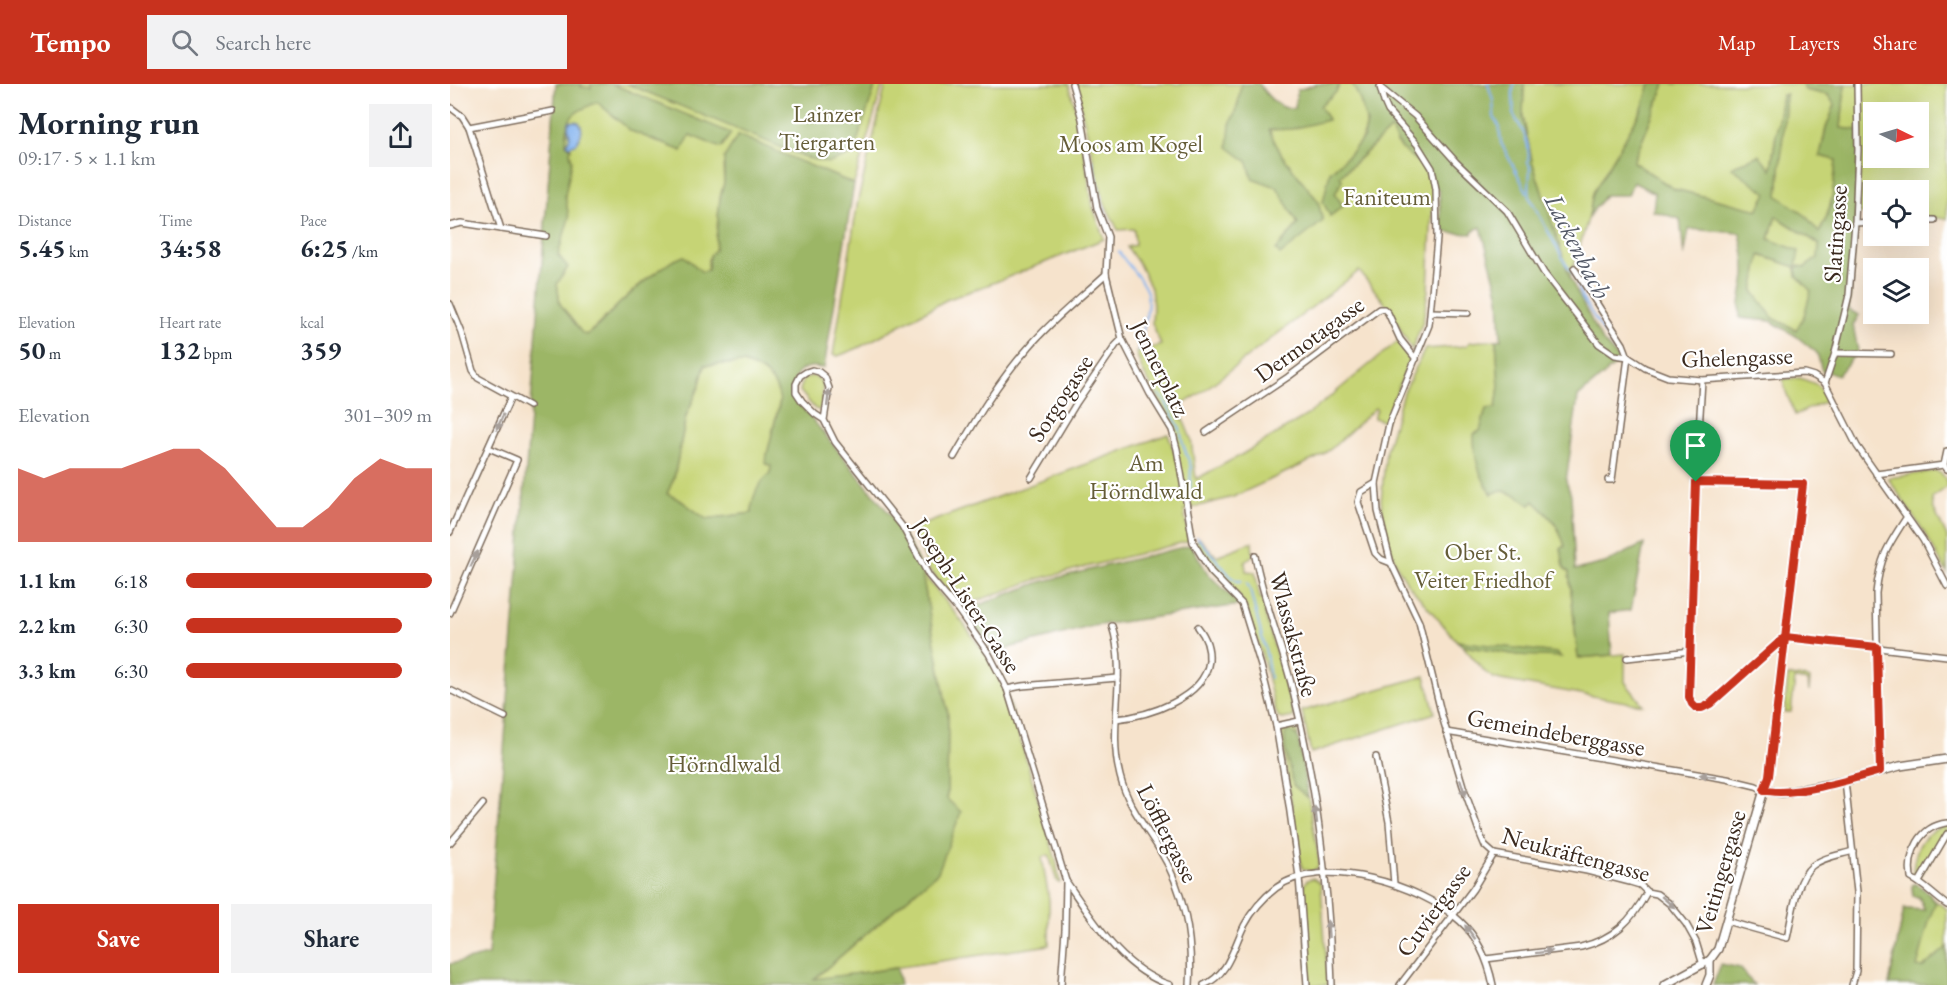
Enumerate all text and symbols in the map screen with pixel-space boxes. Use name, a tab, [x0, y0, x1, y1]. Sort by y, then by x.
search box	[147, 15, 567, 69]
text: Tempo	[30, 24, 111, 60]
icon: search	[168, 26, 201, 59]
text: Search here	[216, 28, 311, 57]
text: Map	[1718, 29, 1756, 56]
text: Layers	[1789, 29, 1840, 56]
text: Share	[1873, 29, 1917, 56]
park label: Lainzer Tiergarten	[779, 98, 876, 157]
text: Morning run	[18, 101, 200, 144]
north arrow	[1863, 102, 1929, 168]
map controls	[1863, 102, 1929, 324]
button: share	[369, 104, 432, 167]
park label: Moos am Kogel	[1059, 128, 1203, 159]
text: 09:17 · 5 × 1.1 km	[18, 145, 156, 171]
button: locate	[1863, 180, 1929, 246]
park label: Faniteum	[1343, 181, 1431, 212]
street label: Slatingasse	[1816, 184, 1854, 284]
water label: Lackenbach	[1536, 187, 1619, 305]
text: Distance	[18, 210, 71, 231]
text: Time	[159, 210, 192, 231]
text: Pace	[300, 210, 327, 231]
text: 5.45	[18, 231, 66, 265]
text: 34:58	[159, 231, 221, 265]
text: 6:25	[300, 231, 349, 265]
text: km	[66, 241, 89, 262]
text: /km	[349, 241, 378, 262]
button: layers	[1863, 258, 1929, 324]
street label: Dermotagasse	[1248, 289, 1370, 389]
text: Elevation	[18, 312, 76, 333]
text: Heart rate	[159, 312, 221, 333]
text: kcal	[300, 312, 324, 333]
street label: Jennerplatz	[1123, 313, 1198, 422]
text: 50	[18, 333, 46, 367]
text: 132	[159, 333, 200, 367]
text: 359	[300, 333, 341, 367]
street label: Ghelengasse	[1681, 340, 1793, 374]
text: m	[46, 343, 61, 364]
text: bpm	[200, 343, 232, 364]
street label: Sorgogasse	[1020, 348, 1100, 448]
one-way arrow	[823, 389, 833, 408]
text: Elevation	[18, 402, 90, 428]
text: 301–309 m	[344, 402, 432, 428]
one-way arrow	[495, 414, 505, 432]
pin	[1670, 420, 1721, 482]
icon: arrive	[1679, 429, 1712, 462]
park label: Am Hörndlwald	[1089, 447, 1204, 506]
street label: Joseph-Lister-Gasse	[904, 510, 1029, 679]
park label: Ober St. Veiter Friedhof	[1414, 536, 1555, 595]
one-way arrow	[469, 550, 479, 568]
text: 1.1 km	[18, 568, 76, 594]
text: 6:18	[114, 568, 148, 594]
street label: Wlassakstraße	[1262, 568, 1326, 700]
text: 2.2 km	[18, 613, 76, 639]
text: 6:30	[114, 613, 148, 639]
text: 3.3 km	[18, 658, 76, 684]
text: 6:30	[114, 658, 148, 684]
street label: Gemeindeberggasse	[1465, 701, 1647, 763]
park label: Hörndlwald	[667, 748, 782, 779]
one-way arrow	[1698, 771, 1717, 780]
street label: Löfflergasse	[1130, 779, 1206, 887]
one-way arrow	[1459, 779, 1469, 797]
one-way arrow	[1311, 805, 1321, 824]
street label: Veitingergasse	[1687, 806, 1753, 938]
street label: Neukräftengasse	[1499, 819, 1653, 889]
street label: Cuviergasse	[1389, 857, 1477, 963]
one-way arrow	[1660, 896, 1676, 909]
button: Save	[18, 904, 219, 973]
button: Share	[231, 904, 432, 973]
one-way arrow	[1323, 919, 1333, 938]
one-way arrow	[1464, 925, 1476, 940]
one-way arrow	[1535, 947, 1554, 956]

